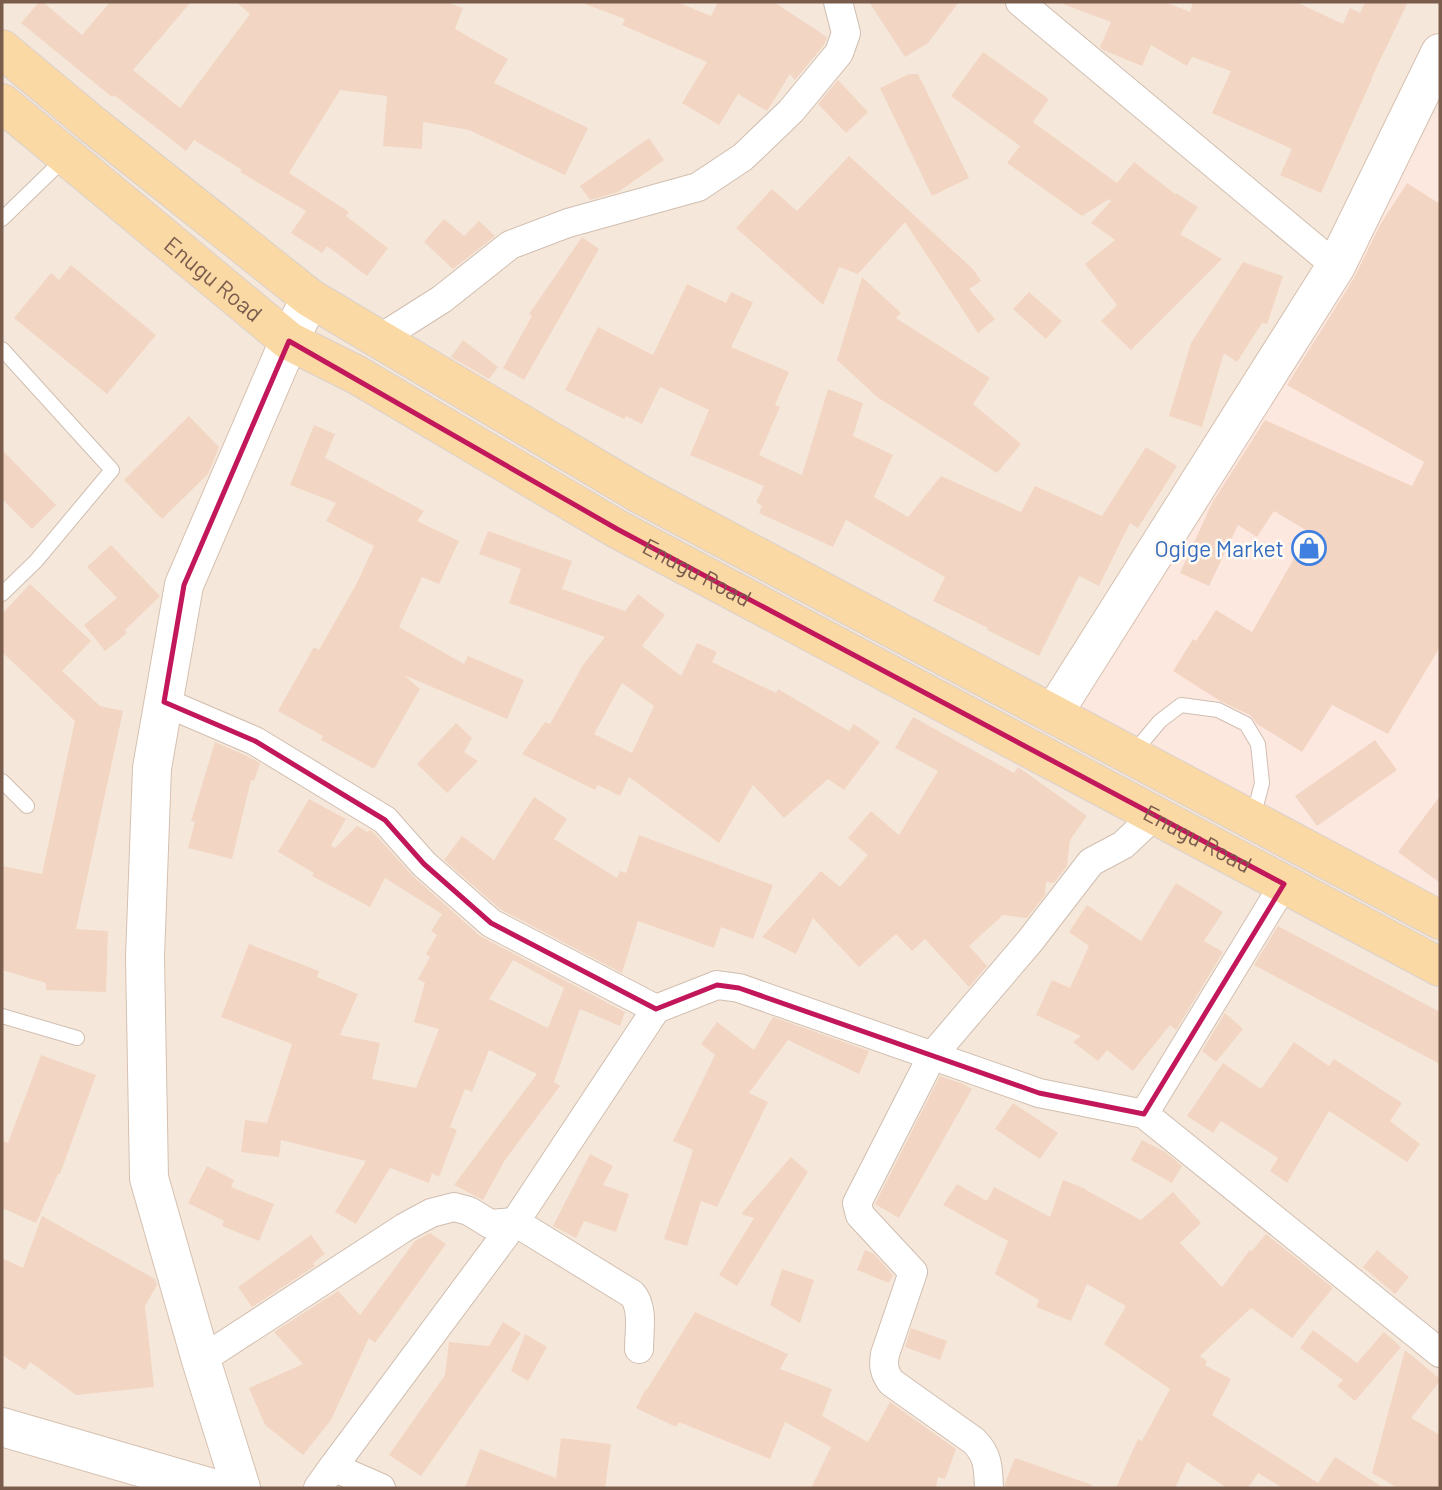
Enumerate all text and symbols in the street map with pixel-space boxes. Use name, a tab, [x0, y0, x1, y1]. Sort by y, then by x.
street label: Enugu Road	[159, 230, 268, 327]
shop icon: Ogige Market	[1290, 529, 1328, 567]
street label: Enugu Road	[638, 531, 756, 612]
place label: Ogige Market	[1154, 534, 1284, 562]
street label: Enugu Road	[1139, 798, 1257, 878]

